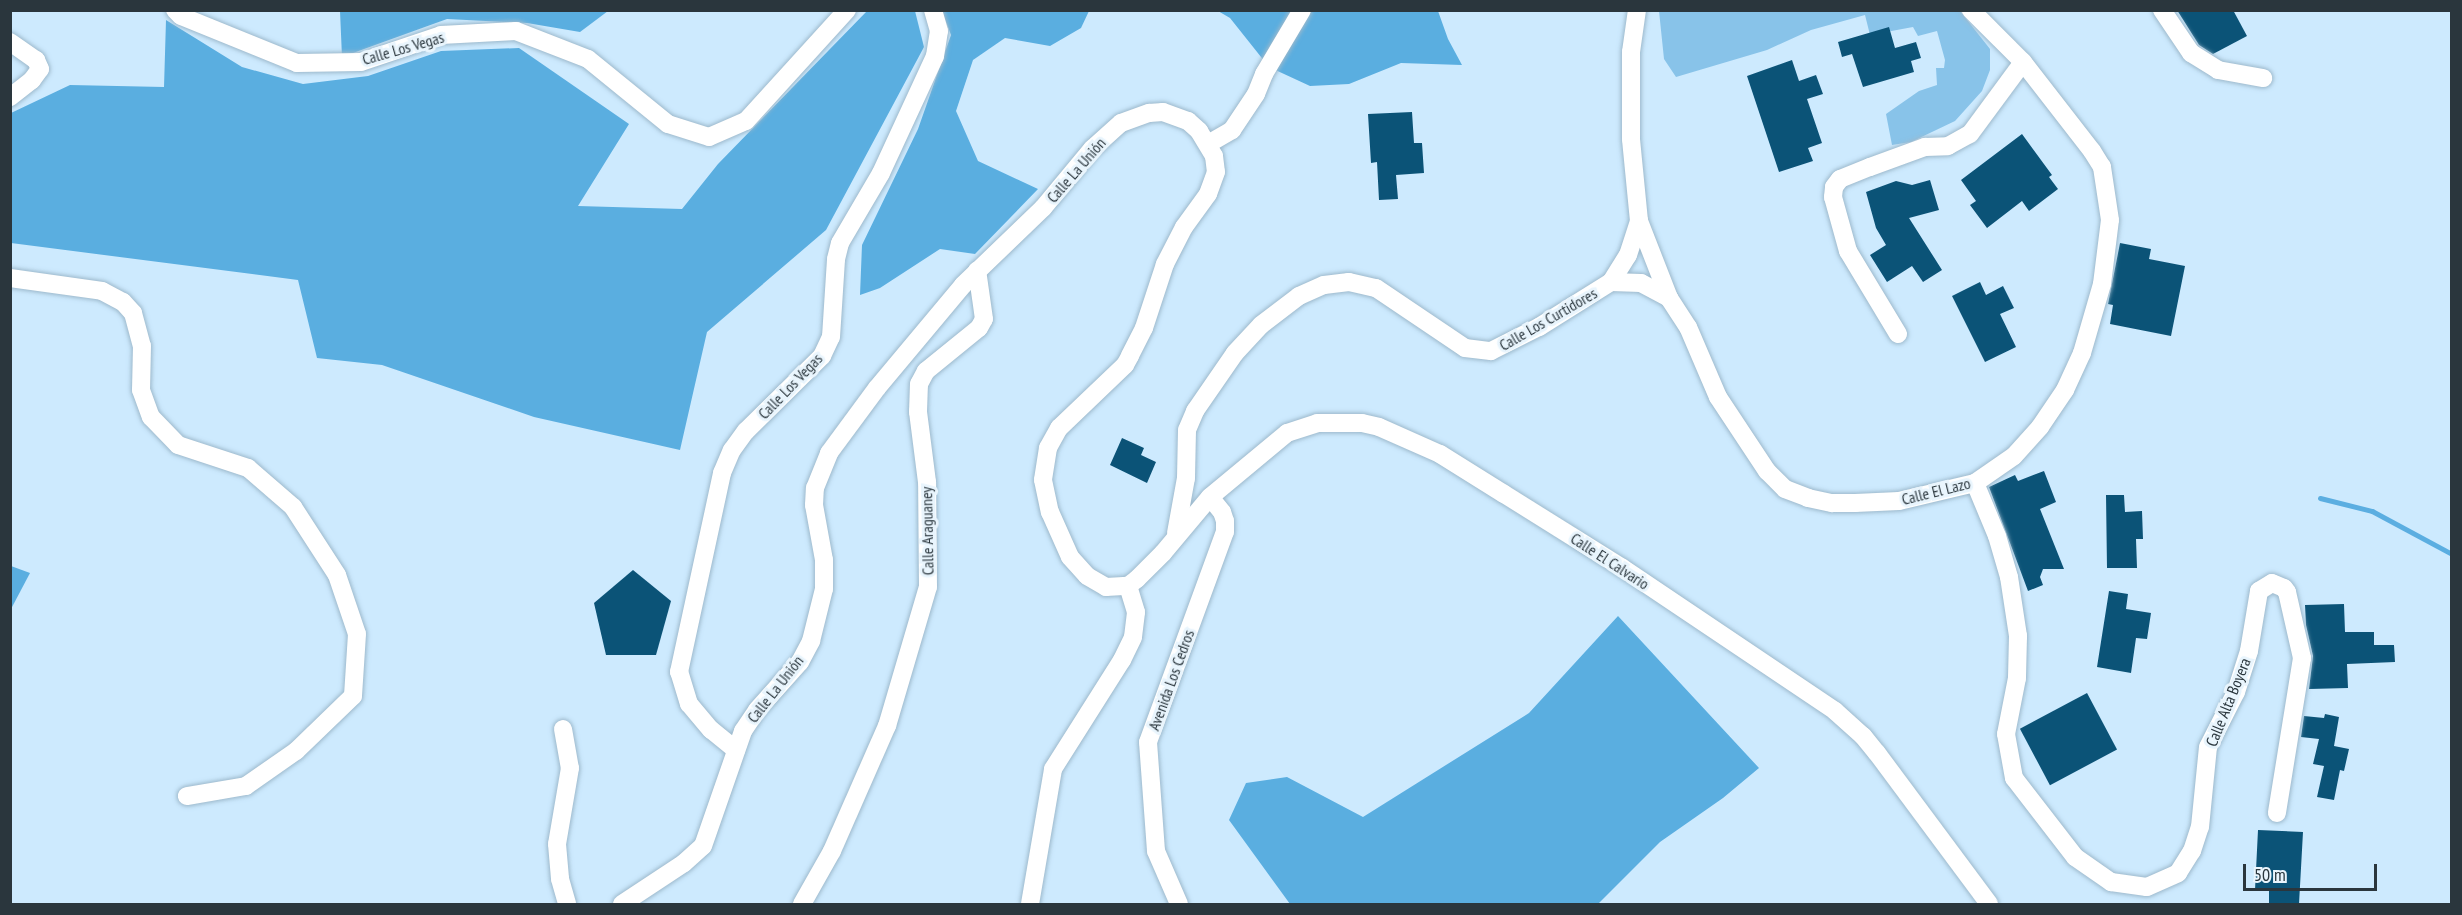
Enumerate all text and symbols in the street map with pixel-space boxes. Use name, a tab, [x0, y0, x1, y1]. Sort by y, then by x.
street label: Calle Los Vegas	[360, 27, 446, 69]
street label: Calle La Unión	[1043, 134, 1109, 206]
street label: Calle Los Curtidores	[1496, 283, 1600, 355]
street label: Calle Los Vegas	[754, 349, 826, 423]
street label: Calle El Lazo	[1900, 473, 1972, 509]
street label: Calle Araguaney	[917, 486, 937, 576]
street label: Calle El Calvario	[1567, 529, 1653, 593]
street label: Avenida Los Cedros	[1144, 627, 1198, 733]
street label: Calle La Unión	[743, 652, 807, 726]
street label: Calle Alta Boyera	[2201, 655, 2255, 749]
scale bar	[2246, 852, 2380, 890]
text: 50 m	[2254, 863, 2286, 886]

